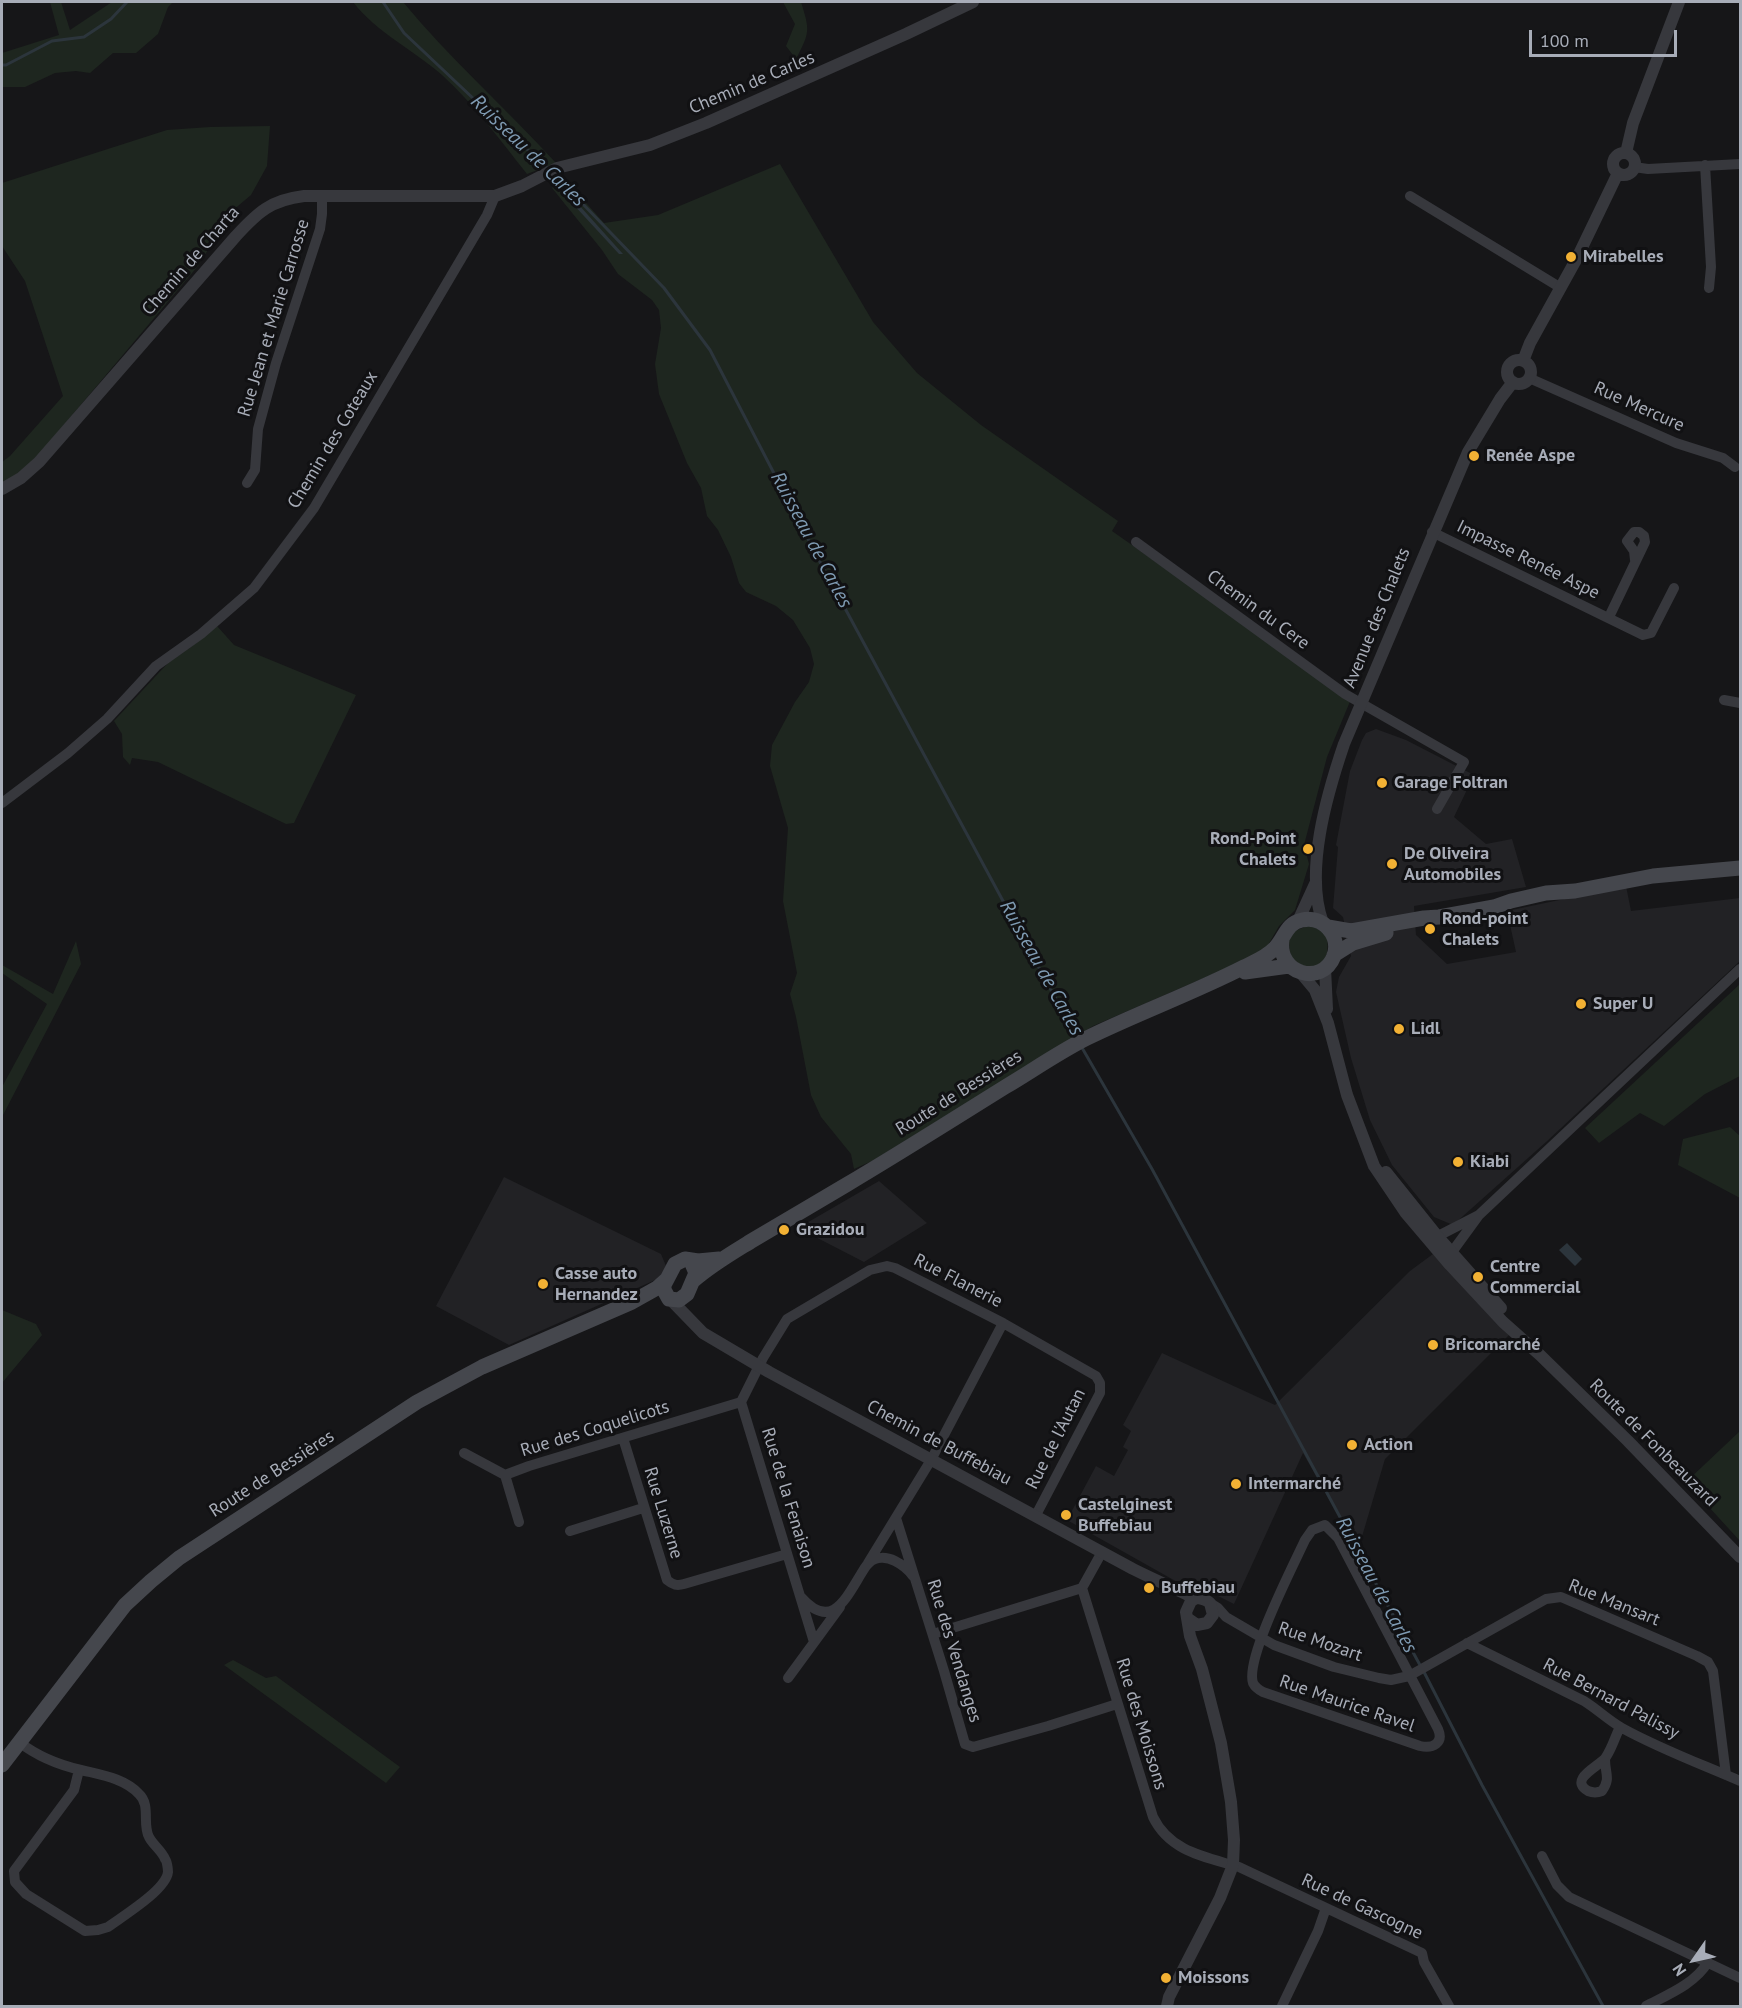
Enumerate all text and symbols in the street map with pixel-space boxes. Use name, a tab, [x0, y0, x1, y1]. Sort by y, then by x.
scale bar	[1532, 18, 1680, 56]
text: 100 m	[1540, 29, 1589, 52]
street label: Chemin de Carles	[686, 47, 818, 119]
water label: Ruisseau de Carles	[465, 90, 591, 212]
street label: Chemin de Charta	[138, 202, 244, 320]
street label: Rue Jean et Marie Carrosse	[234, 217, 314, 419]
place label: Mirabelles	[1583, 246, 1664, 268]
marker: Mirabelles	[1564, 250, 1578, 264]
street label: Chemin des Coteaux	[283, 367, 383, 513]
street label: Rue Mercure	[1590, 377, 1688, 437]
place label: Renée Aspe	[1486, 445, 1575, 467]
marker: Renée Aspe	[1467, 449, 1481, 463]
water label: Ruisseau de Carles	[765, 468, 857, 612]
street label: Impasse Renée Aspe	[1453, 516, 1603, 604]
street label: Avenue des Chalets	[1339, 545, 1415, 691]
street label: Chemin du Cere	[1202, 566, 1314, 654]
place label: Garage Foltran	[1394, 772, 1508, 794]
marker: Garage Foltran	[1375, 776, 1389, 790]
place label: Rond-Point Chalets	[1210, 828, 1296, 870]
marker: Rond-Point Chalets	[1301, 842, 1315, 856]
place label: De Oliveira Automobiles	[1404, 843, 1501, 886]
marker: De Oliveira Automobiles	[1385, 857, 1399, 871]
water label: Ruisseau de Carles	[994, 896, 1088, 1040]
place label: Rond-point Chalets	[1442, 908, 1528, 950]
marker: Rond-point Chalets	[1423, 922, 1437, 936]
place label: Super U	[1593, 993, 1653, 1015]
marker: Super U	[1574, 997, 1588, 1011]
place label: Lidl	[1411, 1018, 1440, 1040]
marker: Lidl	[1392, 1022, 1406, 1036]
street label: Route de Bessières	[892, 1046, 1026, 1140]
place label: Kiabi	[1470, 1151, 1509, 1173]
marker: Kiabi	[1451, 1155, 1465, 1169]
place label: Grazidou	[796, 1219, 864, 1241]
marker: Grazidou	[777, 1223, 791, 1237]
street label: Rue Flanerie	[910, 1249, 1006, 1313]
place label: Centre Commercial	[1490, 1256, 1580, 1298]
place label: Casse auto Hernandez	[555, 1263, 638, 1306]
marker: Centre Commercial	[1471, 1270, 1485, 1284]
marker: Casse auto Hernandez	[536, 1277, 550, 1291]
place label: Bricomarché	[1445, 1334, 1540, 1356]
marker: Bricomarché	[1426, 1338, 1440, 1352]
street label: Route de Fonbeauzard	[1585, 1375, 1721, 1511]
street label: Rue de l'Autan	[1021, 1385, 1091, 1493]
street label: Rue des Coquelicots	[518, 1396, 672, 1462]
street label: Chemin de Buffebiau	[863, 1396, 1015, 1490]
street label: Rue de la Fenaison	[756, 1425, 820, 1571]
street label: Route de Bessières	[206, 1426, 338, 1522]
place label: Action	[1364, 1434, 1413, 1456]
marker: Action	[1345, 1438, 1359, 1452]
street label: Rue Luzerne	[639, 1464, 687, 1562]
place label: Intermarché	[1248, 1473, 1341, 1495]
marker: Intermarché	[1229, 1477, 1243, 1491]
place label: Castelginest Buffebiau	[1078, 1494, 1172, 1537]
marker: Castelginest Buffebiau	[1059, 1508, 1073, 1522]
water label: Ruisseau de Carles	[1330, 1513, 1422, 1657]
street label: Rue Mansart	[1565, 1575, 1663, 1631]
street label: Rue des Vendanges	[922, 1577, 986, 1725]
place label: Buffebiau	[1161, 1577, 1235, 1599]
marker: Buffebiau	[1142, 1581, 1156, 1595]
street label: Rue Mozart	[1275, 1618, 1365, 1666]
street label: Rue Bernard Palissy	[1539, 1654, 1683, 1744]
street label: Rue des Moissons	[1111, 1656, 1171, 1792]
street label: Rue Maurice Ravel	[1276, 1671, 1418, 1737]
street label: Rue de Gascogne	[1298, 1869, 1426, 1945]
north arrow	[1664, 1930, 1724, 1990]
text: N	[1668, 1960, 1690, 1980]
place label: Moissons	[1178, 1967, 1249, 1989]
marker: Moissons	[1159, 1971, 1173, 1985]

